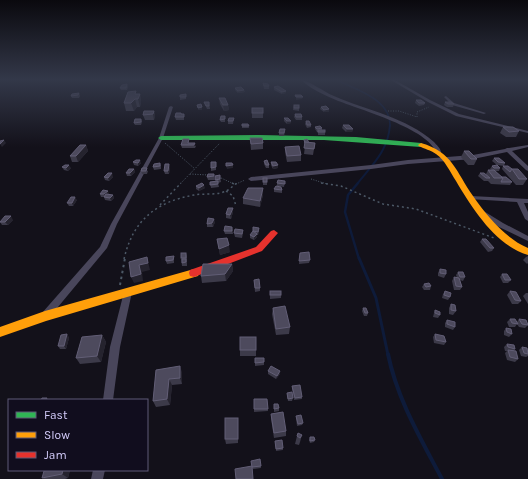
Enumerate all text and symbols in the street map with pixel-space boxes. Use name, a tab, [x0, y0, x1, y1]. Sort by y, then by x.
legend	[8, 399, 148, 471]
text: Fast	[44, 408, 68, 422]
text: Slow	[44, 428, 70, 442]
text: Jam	[44, 448, 67, 462]

